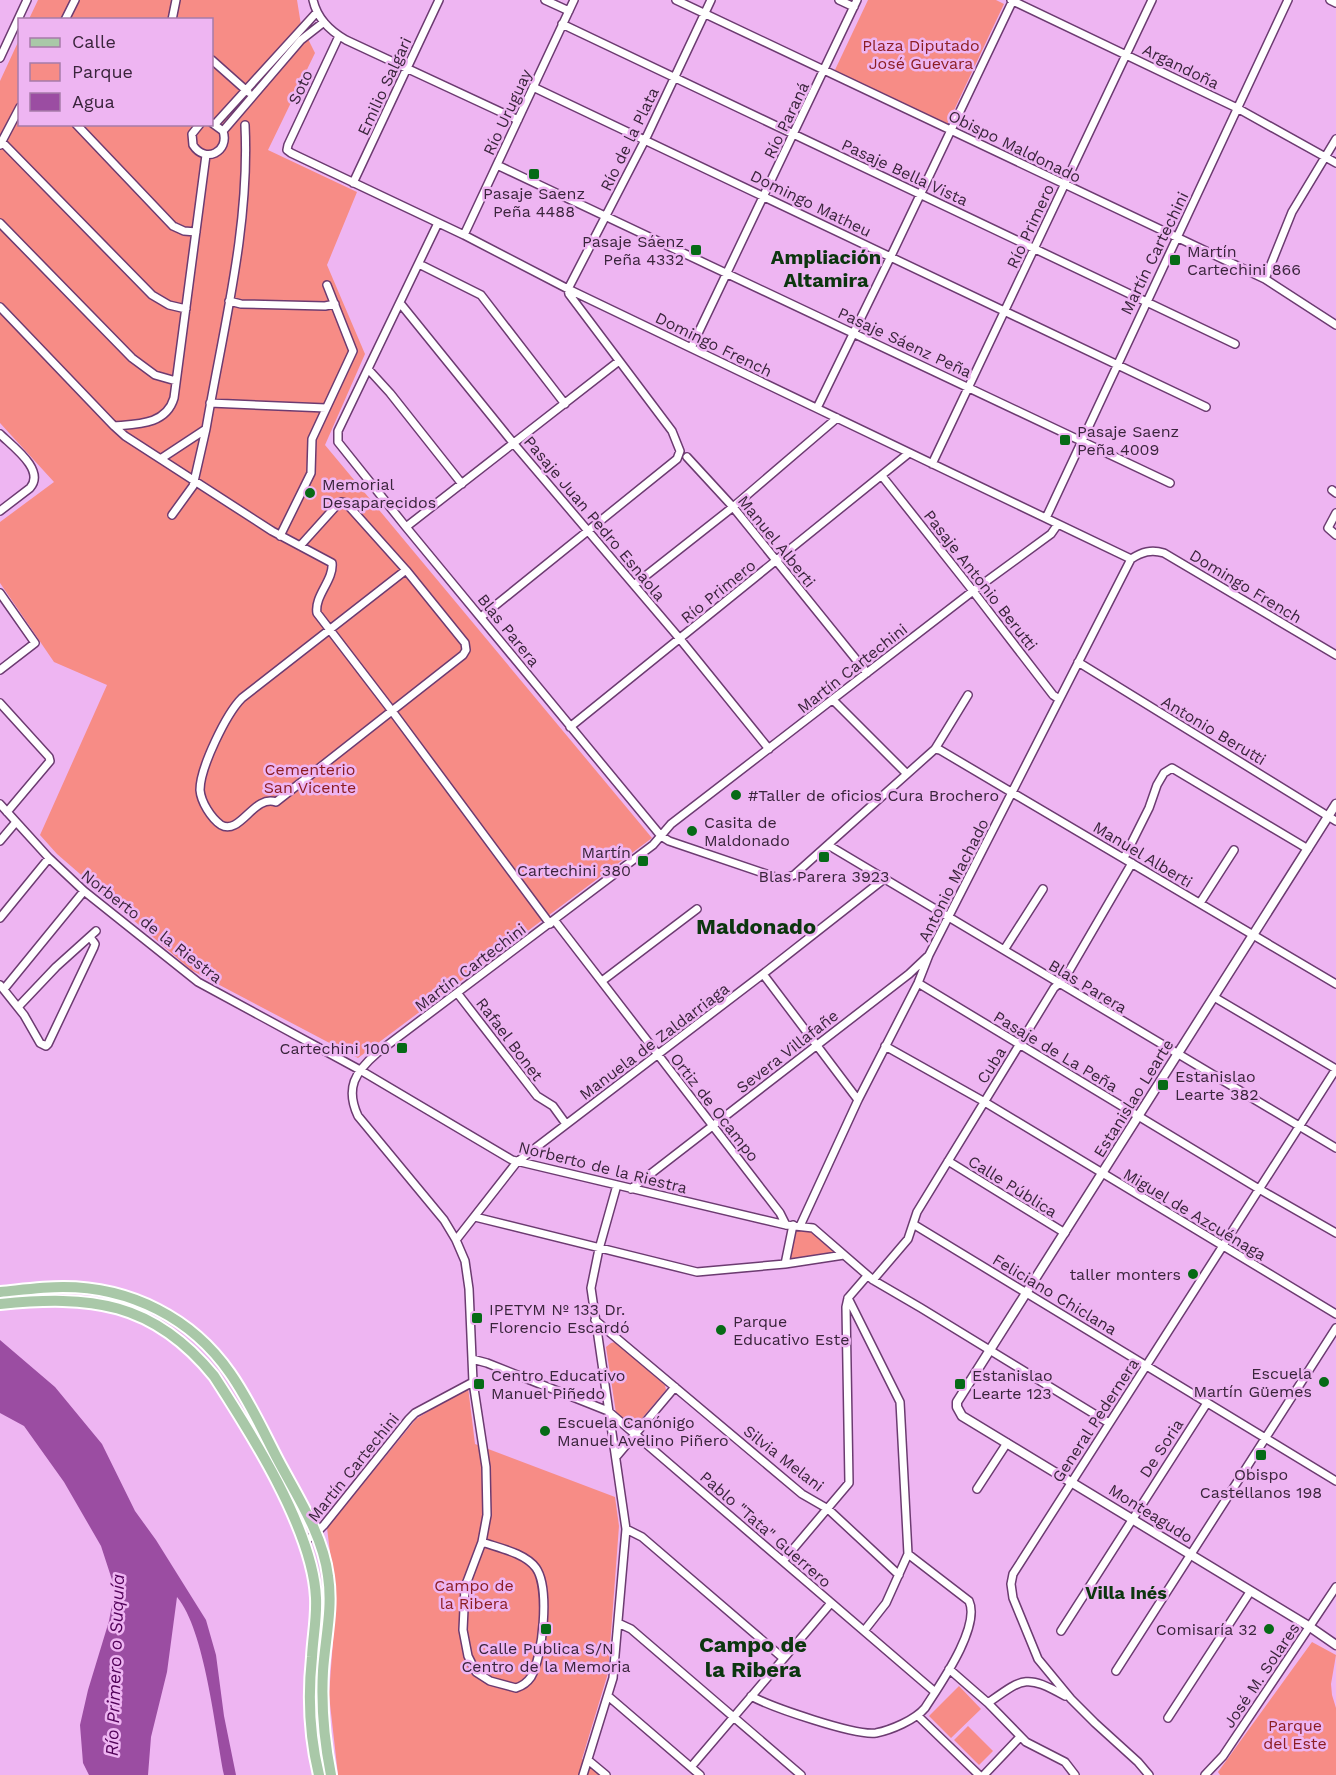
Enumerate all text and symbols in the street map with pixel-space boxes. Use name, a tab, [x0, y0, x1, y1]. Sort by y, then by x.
legend	[18, 18, 213, 126]
text: Calle	[72, 31, 116, 52]
street label: Emilio Salgari	[353, 34, 416, 138]
park label: Plaza Diputado José Guevara	[862, 36, 980, 73]
street label: Argandoña	[1139, 40, 1222, 93]
text: Parque	[72, 61, 133, 82]
street label: Río Uruguay	[479, 65, 536, 158]
street label: Soto	[284, 67, 317, 108]
street label: Río Paraná	[760, 79, 813, 162]
street label: Río de la Plata	[596, 84, 663, 194]
text: Agua	[72, 91, 115, 112]
street label: Obispo Maldonado	[945, 106, 1084, 187]
street label: Pasaje Bella Vista	[839, 135, 971, 210]
street label: Domingo Matheu	[747, 166, 874, 241]
marker: Pasaje Saenz Peña 4488	[527, 167, 541, 181]
street label: Río Primero	[1003, 181, 1058, 271]
place label: Pasaje Saenz Peña 4488	[483, 184, 585, 221]
street label: Martín Cartechini	[1116, 189, 1192, 318]
place label: Pasaje Sáenz Peña 4332	[582, 232, 684, 269]
place label: Martín Cartechini 866	[1187, 242, 1301, 279]
marker: Pasaje Sáenz Peña 4332	[689, 243, 703, 257]
district label: Ampliación Altamira	[771, 245, 881, 292]
marker: Martín Cartechini 866	[1168, 253, 1182, 267]
street label: Pasaje Sáenz Peña	[835, 303, 975, 382]
street label: Domingo French	[652, 308, 775, 381]
place label: Pasaje Saenz Peña 4009	[1077, 422, 1179, 459]
street label: Pasaje Juan Pedro Esnaola	[520, 432, 669, 605]
marker: Pasaje Saenz Peña 4009	[1058, 433, 1072, 447]
place label: Memorial Desaparecidos	[322, 475, 436, 512]
marker: Memorial Desaparecidos	[303, 486, 317, 500]
street label: Manuel Alberti	[734, 492, 819, 591]
street label: Pasaje Antonio Berutti	[920, 506, 1041, 654]
street label: Domingo French	[1186, 545, 1305, 627]
street label: Río Primero	[677, 555, 760, 627]
street label: Blas Parera	[474, 590, 544, 670]
street label: Martín Cartechini	[794, 620, 911, 717]
street label: Antonio Berutti	[1158, 692, 1269, 769]
park label: Cementerio San Vicente	[264, 760, 356, 797]
place label: #Taller de oficios Cura Brochero	[748, 786, 999, 805]
marker: #Taller de oficios Cura Brochero	[729, 788, 743, 802]
place label: Casita de Maldonado	[704, 813, 790, 850]
street label: Antonio Machado	[914, 815, 993, 945]
street label: Manuel Alberti	[1090, 817, 1196, 892]
marker: Casita de Maldonado	[685, 824, 699, 838]
place label: Martín Cartechini 380	[517, 843, 631, 880]
marker: Blas Parera 3923	[817, 850, 831, 864]
marker: Martín Cartechini 380	[636, 854, 650, 868]
street label: Norberto de la Riestra	[78, 866, 226, 987]
place label: Blas Parera 3923	[759, 867, 889, 886]
district label: Maldonado	[696, 914, 816, 939]
street label: Martín Cartechini	[411, 919, 530, 1015]
street label: Blas Parera	[1045, 956, 1130, 1017]
street label: Manuela de Zaldarriaga	[576, 979, 733, 1104]
street label: Rafael Bonet	[472, 994, 547, 1085]
street label: Severa Villafañe	[733, 1006, 842, 1097]
street label: Pasaje de La Peña	[990, 1007, 1121, 1096]
street label: Estanislao Learte	[1089, 1036, 1177, 1161]
place label: Cartechini 100	[279, 1039, 390, 1058]
marker: Cartechini 100	[395, 1041, 409, 1055]
street label: Cuba	[973, 1043, 1010, 1087]
street label: Ortiz de Ocampo	[666, 1049, 763, 1165]
place label: Estanislao Learte 382	[1175, 1067, 1259, 1104]
marker: Estanislao Learte 382	[1156, 1078, 1170, 1092]
street label: Norberto de la Riestra	[517, 1137, 689, 1198]
street label: Calle Pública	[965, 1152, 1061, 1221]
street label: Miguel de Azcuénaga	[1120, 1164, 1269, 1265]
street label: Feliciano Chiclana	[989, 1250, 1120, 1339]
place label: taller monters	[1069, 1265, 1181, 1284]
marker: taller monters	[1186, 1267, 1200, 1281]
place label: IPETYM Nº 133 Dr. Florencio Escardó	[489, 1300, 630, 1337]
marker: IPETYM Nº 133 Dr. Florencio Escardó	[470, 1311, 484, 1325]
place label: Parque Educativo Este	[733, 1312, 849, 1349]
marker: Parque Educativo Este	[714, 1323, 728, 1337]
street label: General Pedernera	[1048, 1355, 1143, 1486]
place label: Escuela Martín Güemes	[1193, 1364, 1312, 1401]
place label: Centro Educativo Manuel Piñedo	[491, 1366, 625, 1403]
place label: Estanislao Learte 123	[972, 1366, 1053, 1403]
marker: Escuela Martín Güemes	[1317, 1375, 1331, 1389]
marker: Centro Educativo Manuel Piñedo	[472, 1377, 486, 1391]
marker: Estanislao Learte 123	[953, 1377, 967, 1391]
street label: Martín Cartechini	[304, 1409, 403, 1525]
place label: Escuela Canónigo Manuel Avelino Piñero	[557, 1413, 729, 1450]
street label: De Soria	[1136, 1415, 1187, 1481]
street label: Silvia Melani	[740, 1421, 828, 1496]
marker: Escuela Canónigo Manuel Avelino Piñero	[538, 1424, 552, 1438]
marker: Obispo Castellanos 198	[1254, 1448, 1268, 1462]
place label: Obispo Castellanos 198	[1200, 1465, 1322, 1502]
street label: Pablo "Tata" Guerrero	[696, 1467, 835, 1592]
street label: Monteagudo	[1105, 1480, 1196, 1547]
water label: Río Primero o Suquía	[101, 1573, 128, 1756]
park label: Campo de la Ribera	[434, 1576, 514, 1613]
district label: Villa Inés	[1085, 1582, 1167, 1603]
street label: José M. Solares	[1219, 1619, 1304, 1731]
place label: Comisaría 32	[1156, 1620, 1257, 1639]
marker: Calle Publica S/N Centro de la Memoria	[539, 1622, 553, 1636]
marker: Comisaría 32	[1262, 1622, 1276, 1636]
district label: Campo de la Ribera	[699, 1632, 807, 1682]
place label: Calle Publica S/N Centro de la Memoria	[461, 1639, 631, 1676]
park label: Parque del Este	[1263, 1716, 1327, 1753]

